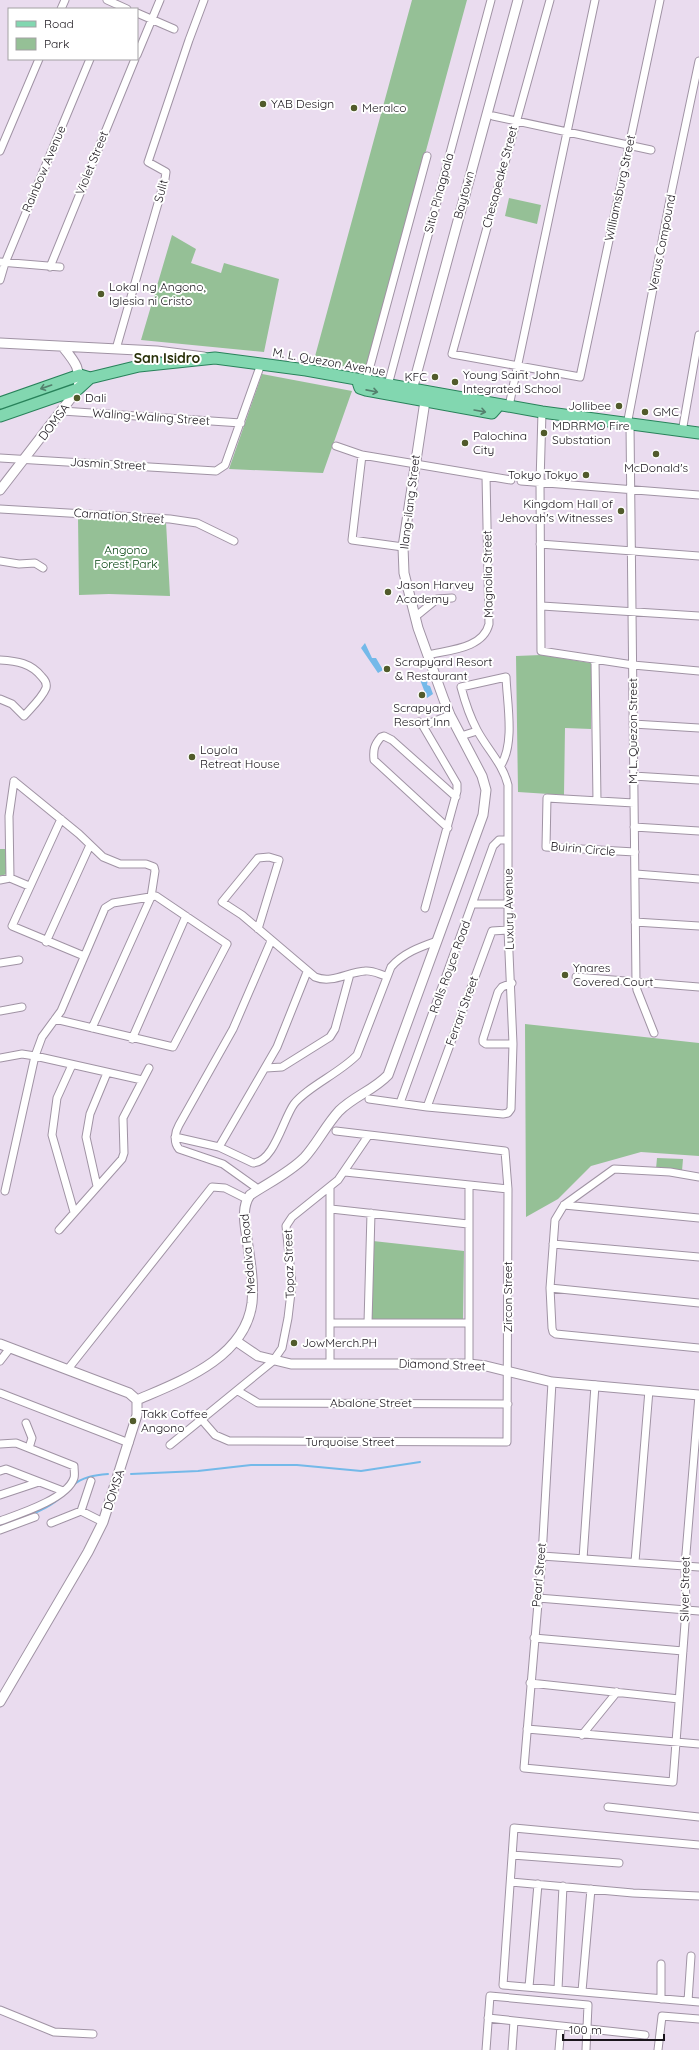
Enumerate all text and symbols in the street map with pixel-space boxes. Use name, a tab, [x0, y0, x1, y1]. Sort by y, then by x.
legend	[8, 8, 138, 60]
text: Road	[44, 16, 74, 31]
text: Park	[44, 36, 69, 51]
place label: YAB Design	[271, 96, 334, 111]
marker: YAB Design	[258, 99, 268, 109]
place label: Meralco	[362, 100, 407, 115]
marker: Meralco	[349, 103, 359, 113]
street label: Rainbow Avenue	[19, 123, 69, 214]
street label: Chesapeake Street	[479, 124, 520, 229]
street label: Violet Street	[72, 129, 111, 197]
street label: Williamsburg Street	[601, 133, 638, 242]
street label: Sitio Pinagpala	[421, 151, 456, 235]
street label: Baytown	[450, 169, 477, 221]
street label: Sulit	[150, 178, 171, 204]
street label: Venus Compound	[645, 193, 678, 293]
place label: Lokal ng Angono, Iglesia ni Cristo	[109, 279, 206, 308]
marker: Lokal ng Angono, Iglesia ni Cristo	[96, 289, 106, 299]
street label: M. L. Quezon Avenue	[272, 344, 387, 379]
district label: San Isidro	[134, 349, 201, 367]
place label: Young Saint John Integrated School	[463, 367, 561, 396]
place label: KFC	[404, 369, 427, 384]
marker: KFC	[430, 372, 440, 382]
marker: Young Saint John Integrated School	[450, 377, 460, 387]
one-way arrow	[40, 384, 53, 391]
one-way arrow	[365, 387, 378, 395]
place label: Dali	[85, 390, 106, 405]
marker: Dali	[72, 393, 82, 403]
place label: Jollibee	[568, 398, 611, 413]
street label: DOMSA	[35, 400, 72, 443]
marker: Jollibee	[614, 401, 624, 411]
place label: GMC	[653, 404, 679, 419]
street label: Waling-Waling Street	[92, 405, 210, 428]
one-way arrow	[473, 407, 486, 415]
marker: GMC	[640, 407, 650, 417]
place label: MDRRMO Fire Substation	[552, 418, 630, 447]
place label: Palochina City	[473, 428, 527, 457]
marker: MDRRMO Fire Substation	[539, 428, 549, 438]
marker: Palochina City	[460, 438, 470, 448]
marker: McDonald's	[651, 449, 661, 459]
street label: Jasmin Street	[70, 454, 147, 473]
street label: Ilang-ilang Street	[396, 454, 423, 550]
place label: McDonald's	[624, 460, 688, 475]
place label: Tokyo Tokyo	[508, 467, 578, 482]
marker: Tokyo Tokyo	[581, 470, 591, 480]
place label: Kingdom Hall of Jehovah's Witnesses	[498, 496, 614, 525]
street label: Carnation Street	[73, 505, 165, 526]
marker: Kingdom Hall of Jehovah's Witnesses	[616, 506, 626, 516]
street label: Magnolia Street	[479, 530, 496, 618]
park label: Angono Forest Park	[94, 542, 158, 571]
place label: Jason Harvey Academy	[396, 577, 474, 606]
marker: Jason Harvey Academy	[383, 587, 393, 597]
place label: Scrapyard Resort & Restaurant	[395, 654, 492, 683]
marker: Scrapyard Resort & Restaurant	[382, 664, 392, 674]
street label: M. L. Quezon Street	[625, 678, 640, 784]
marker: Scrapyard Resort Inn	[417, 690, 427, 700]
place label: Scrapyard Resort Inn	[393, 700, 451, 729]
place label: Loyola Retreat House	[200, 742, 280, 771]
marker: Loyola Retreat House	[187, 752, 197, 762]
street label: Buirin Circle	[550, 838, 616, 859]
street label: Luxury Avenue	[500, 868, 517, 950]
street label: Rolls Royce Road	[426, 918, 473, 1015]
place label: Ynares Covered Court	[573, 960, 653, 989]
marker: Ynares Covered Court	[560, 970, 570, 980]
street label: Ferrari Street	[442, 974, 481, 1048]
street label: Medalva Road	[237, 1213, 258, 1295]
street label: Topaz Street	[280, 1229, 297, 1299]
street label: Zircon Street	[500, 1261, 515, 1333]
place label: JowMerch.PH	[302, 1335, 377, 1350]
marker: JowMerch.PH	[289, 1338, 299, 1348]
street label: Diamond Street	[398, 1355, 486, 1374]
street label: Abalone Street	[330, 1395, 412, 1410]
place label: Takk Coffee Angono	[141, 1406, 208, 1435]
marker: Takk Coffee Angono	[128, 1416, 138, 1426]
street label: Turquoise Street	[305, 1434, 395, 1449]
street label: DOMSA	[100, 1467, 127, 1512]
street label: Pearl Street	[528, 1542, 549, 1608]
street label: Silver Street	[676, 1556, 693, 1622]
scale bar	[563, 2016, 664, 2042]
text: 100 m	[569, 2022, 602, 2037]

